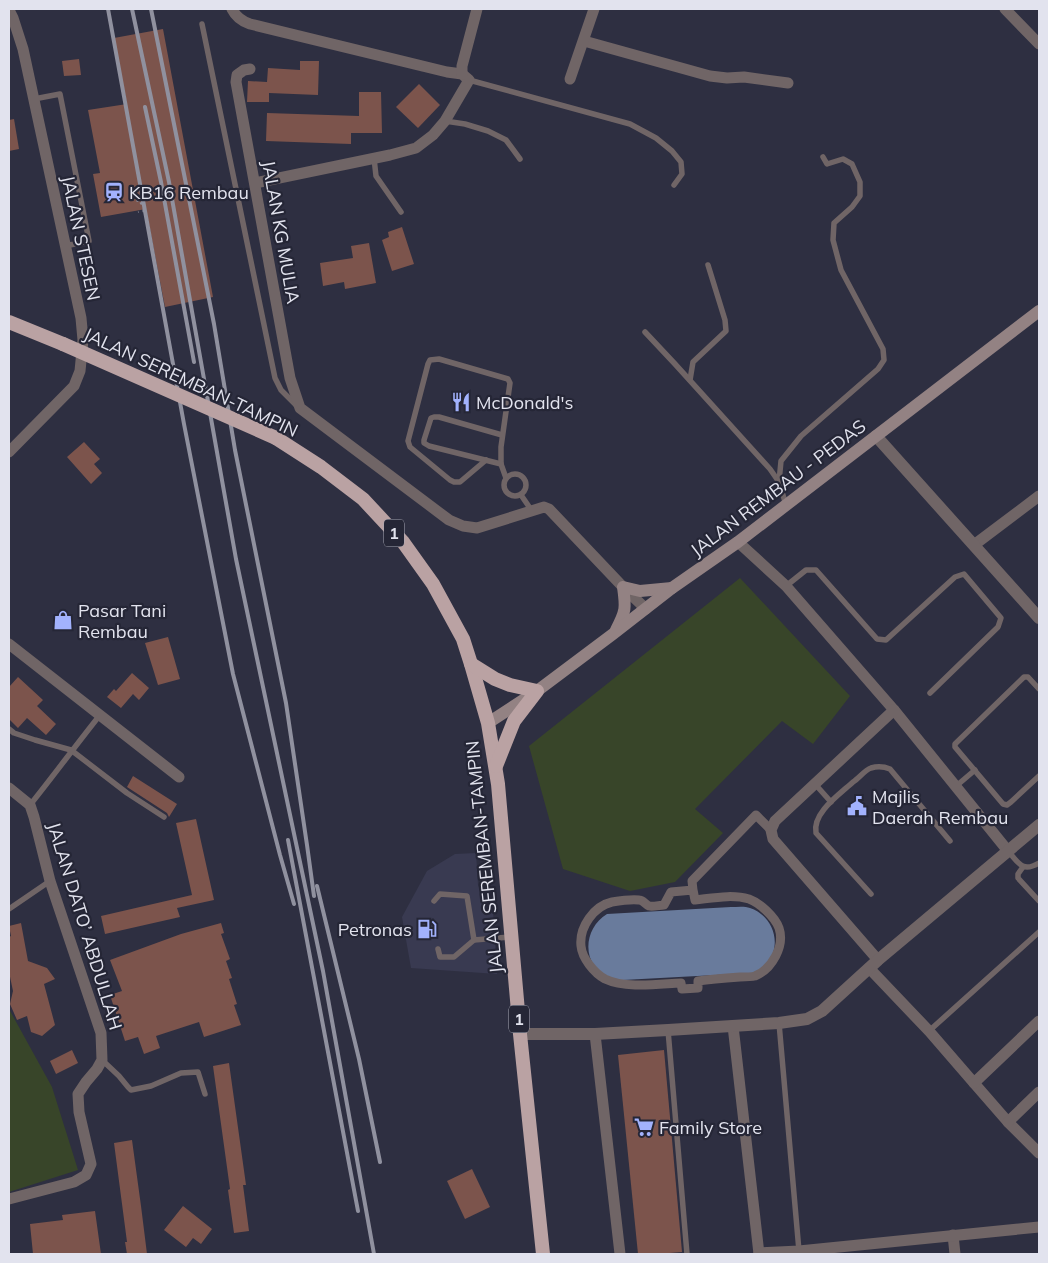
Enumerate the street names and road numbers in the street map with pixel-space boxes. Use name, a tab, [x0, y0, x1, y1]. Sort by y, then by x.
street label: JALAN KG MULIA	[257, 159, 305, 305]
street label: JALAN STESEN	[57, 173, 105, 303]
street label: JALAN SEREMBAN-TAMPIN	[80, 322, 302, 442]
street label: JALAN REMBAU - PEDAS	[686, 414, 870, 562]
road number: 1	[384, 520, 404, 546]
street label: JALAN SEREMBAN-TAMPIN	[460, 739, 508, 975]
street label: JALAN DATO’ ABDULLAH	[42, 819, 128, 1033]
road number: 1	[509, 1006, 529, 1032]

